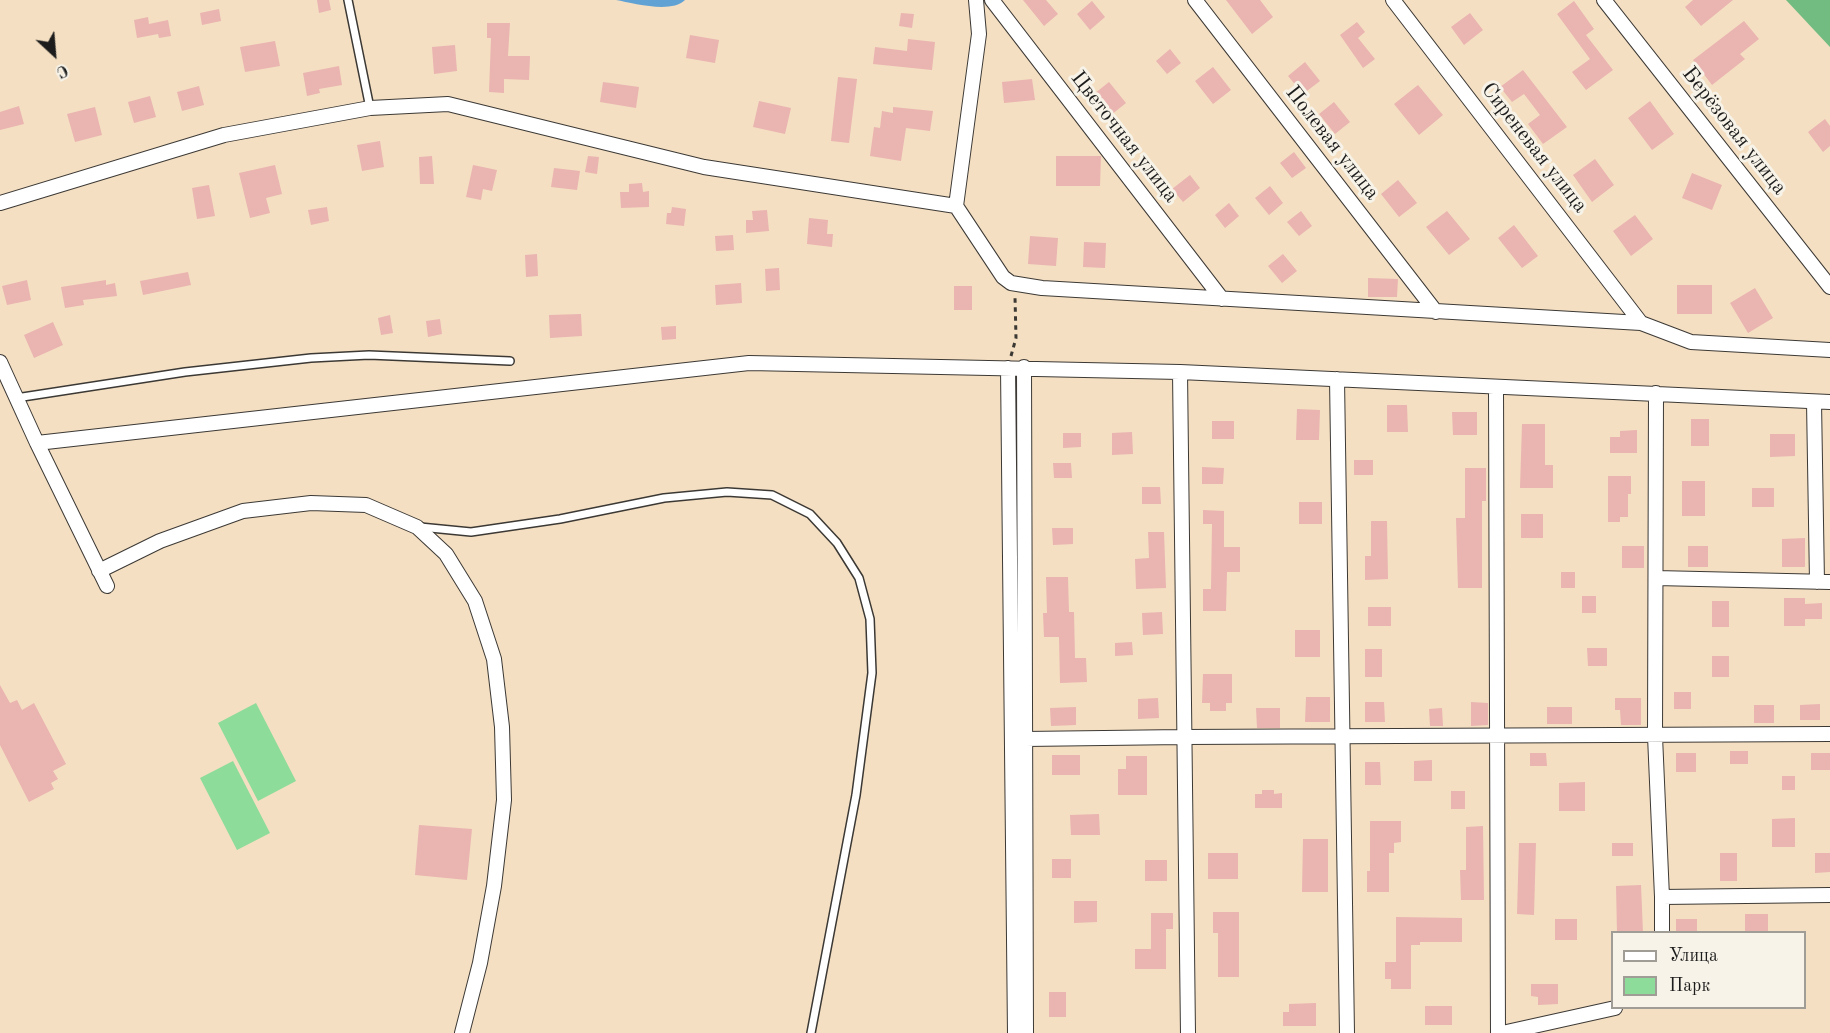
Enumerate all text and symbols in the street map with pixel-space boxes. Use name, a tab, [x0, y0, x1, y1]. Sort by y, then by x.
north arrow	[24, 24, 84, 84]
text: С	[54, 61, 70, 80]
street label: Берёзовая улица	[1676, 62, 1792, 200]
street label: Цветочная улица	[1065, 66, 1183, 208]
street label: Сиреневая улица	[1475, 78, 1593, 218]
street label: Полевая улица	[1280, 81, 1384, 205]
legend	[1611, 931, 1806, 1009]
text: Улица	[1669, 947, 1718, 965]
text: Парк	[1669, 977, 1710, 995]

